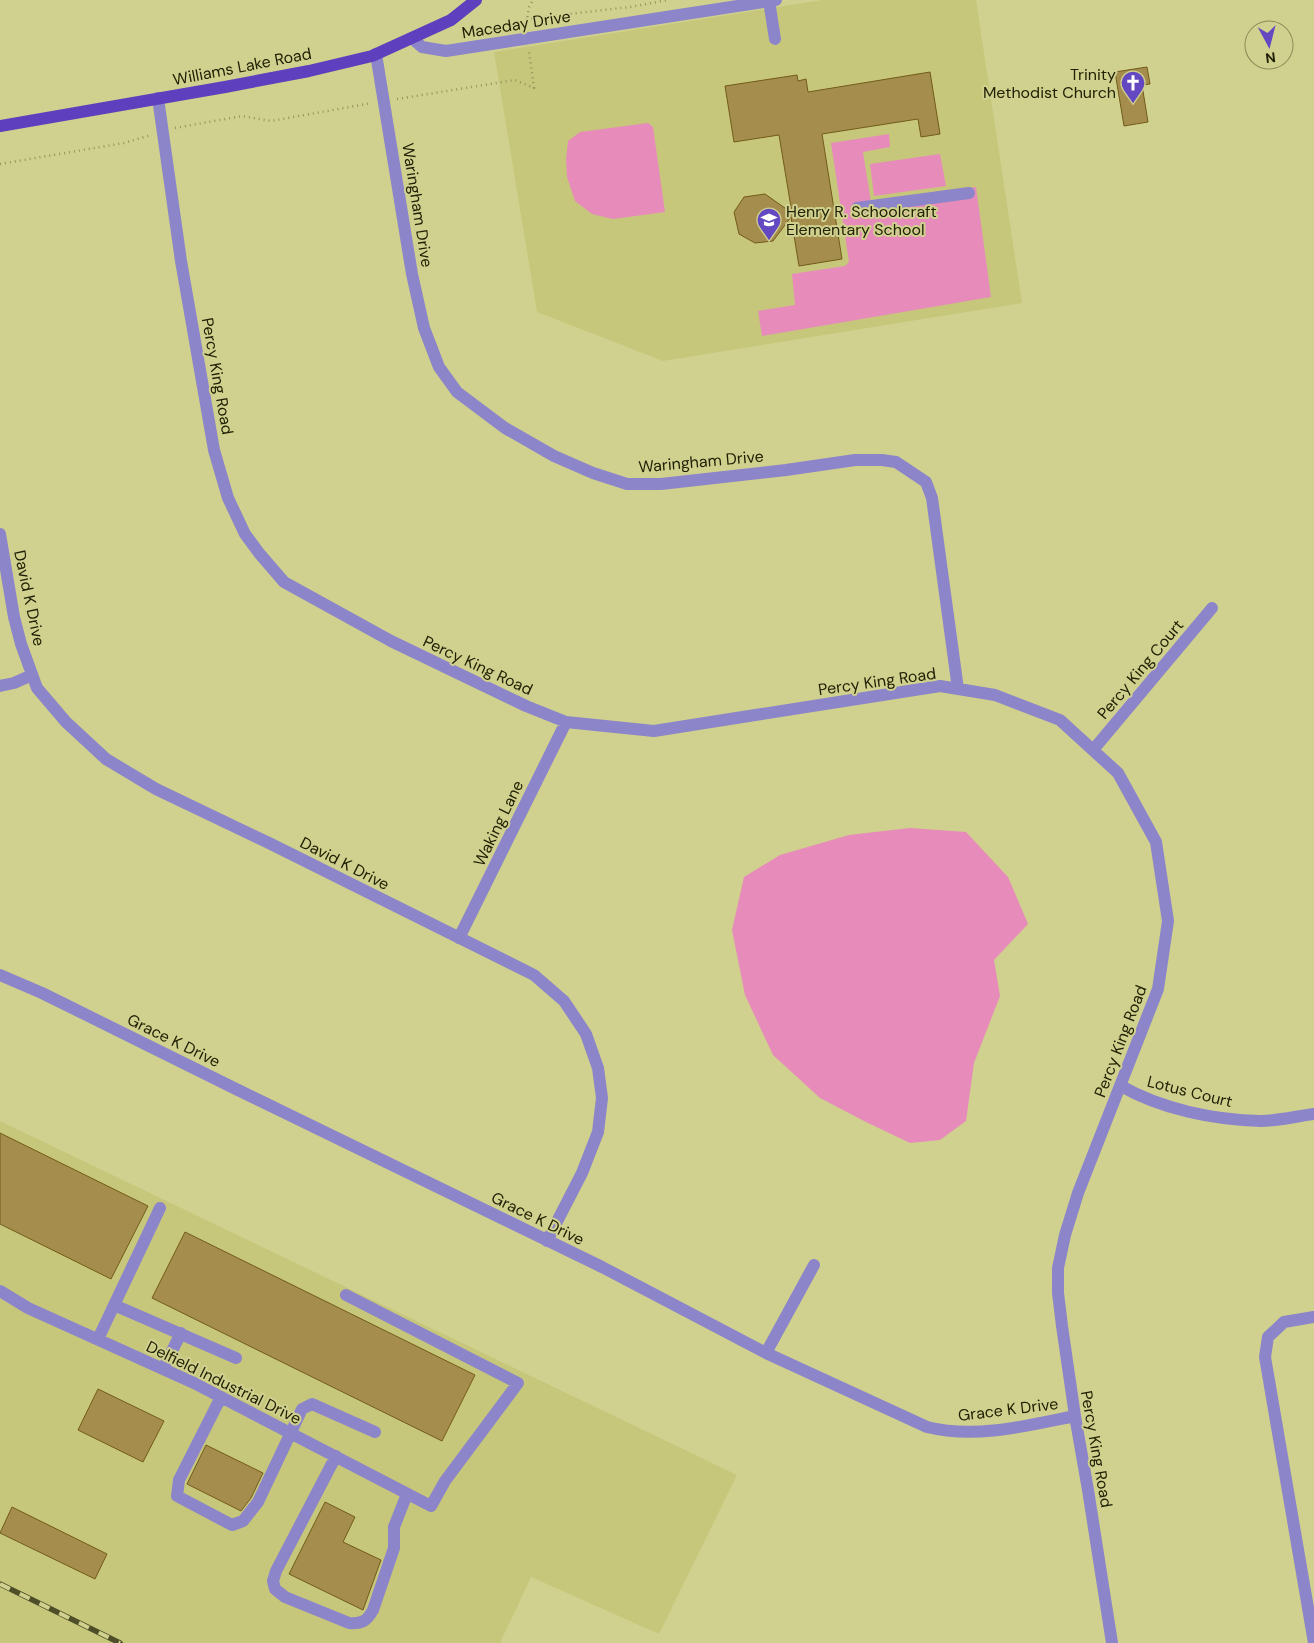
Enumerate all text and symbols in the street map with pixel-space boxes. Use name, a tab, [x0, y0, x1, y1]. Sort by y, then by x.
street label: Maceday Drive	[460, 6, 572, 43]
north arrow	[1244, 20, 1294, 70]
street label: Williams Lake Road	[171, 43, 313, 90]
text: N	[1264, 48, 1277, 67]
place label: Trinity Methodist Church	[983, 64, 1116, 103]
church icon: Trinity Methodist Church	[1120, 70, 1146, 104]
street label: Waringham Drive	[397, 141, 438, 269]
place label: Henry R. Schoolcraft Elementary School	[786, 201, 937, 240]
school or university icon: Henry R. Schoolcraft Elementary School	[756, 207, 782, 241]
street label: Percy King Road	[197, 316, 238, 436]
street label: Waringham Drive	[638, 446, 765, 477]
street label: David K Drive	[9, 548, 50, 648]
street label: Percy King Court	[1093, 615, 1188, 723]
street label: Percy King Road	[420, 631, 536, 700]
street label: Percy King Road	[817, 663, 937, 700]
street label: Waking Lane	[469, 777, 528, 870]
street label: David K Drive	[297, 832, 393, 895]
street label: Percy King Road	[1089, 982, 1152, 1100]
street label: Grace K Drive	[124, 1009, 224, 1072]
street label: Lotus Court	[1145, 1071, 1235, 1112]
street label: Grace K Drive	[488, 1187, 588, 1250]
street label: Delfield Industrial Drive	[143, 1336, 305, 1429]
street label: Percy King Road	[1076, 1389, 1117, 1509]
street label: Grace K Drive	[957, 1393, 1059, 1426]

